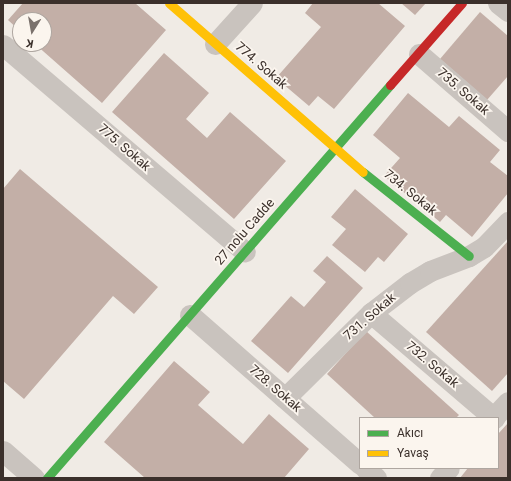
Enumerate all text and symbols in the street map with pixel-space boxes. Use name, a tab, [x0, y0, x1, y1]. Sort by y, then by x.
north arrow	[12, 12, 52, 52]
text: K	[25, 36, 34, 50]
street label: 774. Sokak	[232, 39, 290, 93]
street label: 735. Sokak	[434, 65, 492, 119]
street label: 775. Sokak	[95, 121, 153, 175]
street label: 734. Sokak	[380, 167, 440, 219]
street label: 27 nolu Cadde	[212, 196, 278, 268]
street label: 731. Sokak	[341, 290, 399, 344]
street label: 732. Sokak	[402, 338, 462, 392]
street label: 728. Sokak	[246, 362, 304, 416]
legend	[359, 417, 499, 469]
text: Akıcı	[397, 426, 423, 440]
text: Yavaş	[397, 446, 429, 460]

